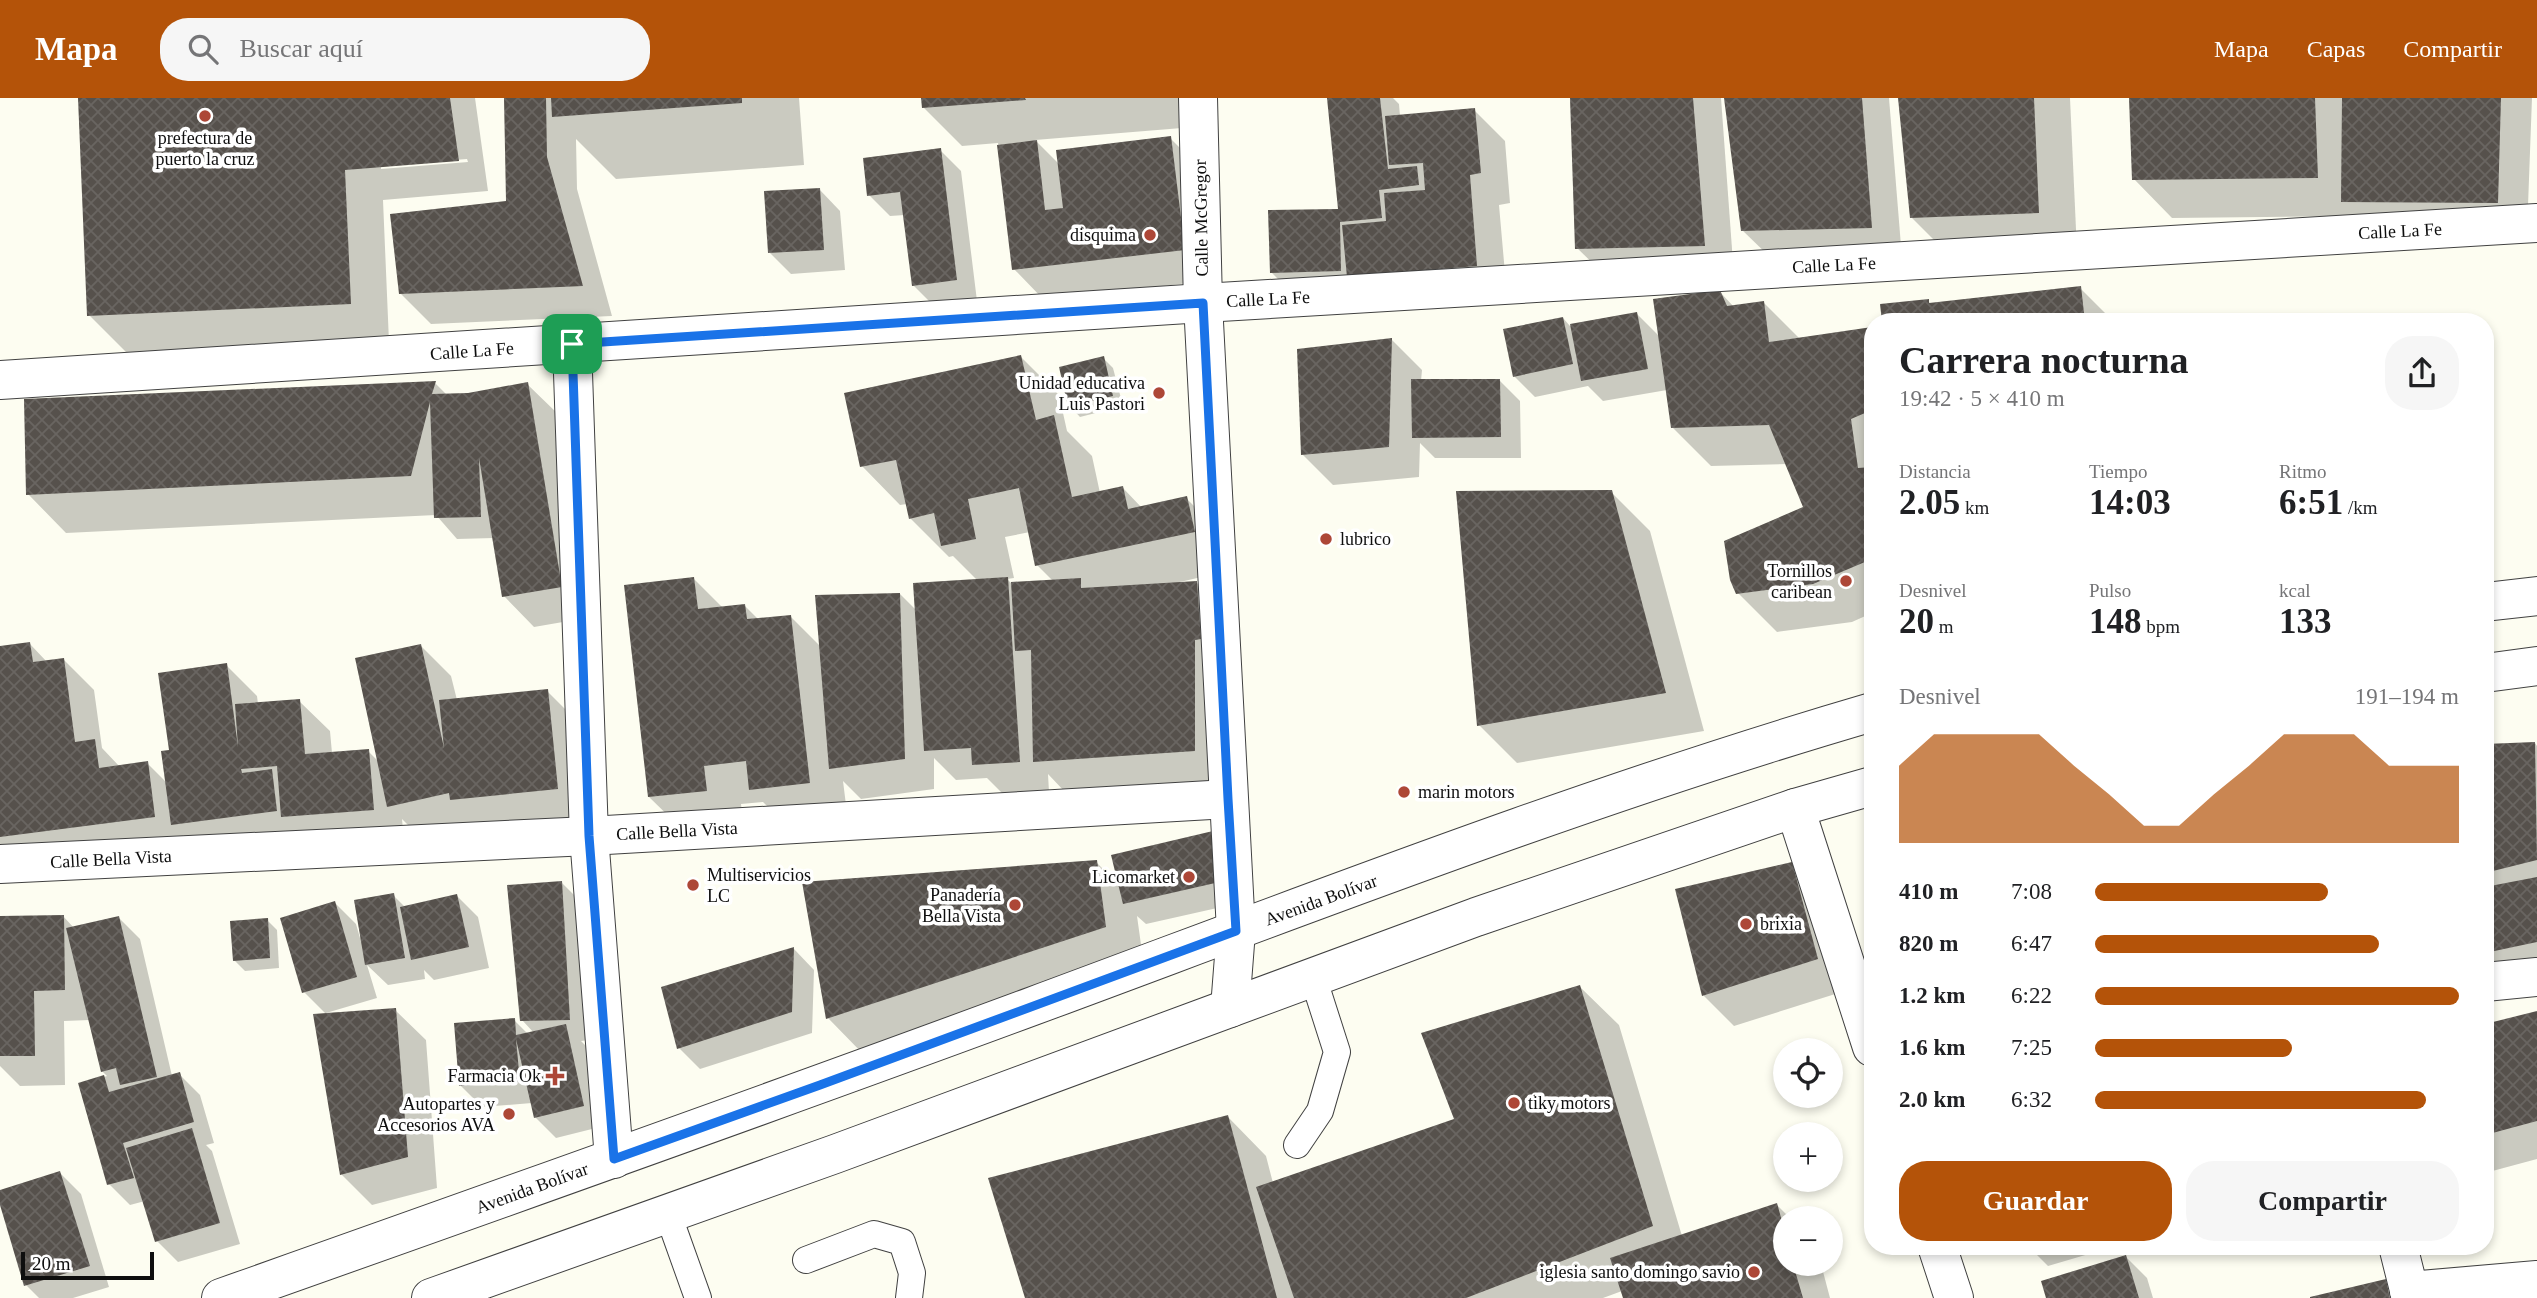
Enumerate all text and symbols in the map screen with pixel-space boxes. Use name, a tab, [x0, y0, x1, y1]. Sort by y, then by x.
search box	[160, 18, 650, 81]
icon: search	[184, 30, 222, 68]
text: Mapa	[35, 31, 118, 67]
text: Buscar aquí	[240, 34, 363, 63]
text: Mapa	[2214, 36, 2269, 62]
text: Capas	[2307, 36, 2365, 62]
text: Compartir	[2403, 36, 2502, 62]
marker: prefectura de puerto la cruz	[197, 108, 213, 124]
place label: prefectura de puerto la cruz	[156, 128, 254, 169]
street label: Calle McGregor	[1190, 159, 1212, 277]
street label: Calle La Fe	[2358, 219, 2442, 243]
place label: disquima	[1070, 225, 1136, 245]
marker: disquima	[1142, 227, 1158, 243]
street label: Calle La Fe	[1792, 253, 1876, 277]
street label: Calle La Fe	[1226, 287, 1310, 311]
pin	[542, 314, 602, 374]
icon: arrive	[553, 325, 591, 363]
button: share	[2385, 336, 2459, 410]
street label: Calle La Fe	[429, 338, 515, 364]
text: Carrera nocturna	[1899, 339, 2189, 381]
place label: Unidad educativa Luis Pastori	[1019, 373, 1145, 414]
marker: Unidad educativa Luis Pastori	[1151, 385, 1167, 401]
text: 19:42 · 5 × 410 m	[1899, 386, 2065, 411]
text: Distancia	[1899, 461, 1971, 482]
text: Tiempo	[2089, 461, 2147, 482]
text: Ritmo	[2279, 461, 2327, 482]
text: 2.05	[1899, 483, 1960, 522]
text: 14:03	[2089, 483, 2171, 522]
text: 6:51	[2279, 483, 2343, 522]
text: km	[1960, 497, 1989, 518]
text: /km	[2343, 497, 2377, 518]
place label: lubrico	[1340, 529, 1391, 549]
marker: lubrico	[1318, 531, 1334, 547]
place label: Tornillos caribean	[1767, 561, 1832, 602]
marker: Tornillos caribean	[1838, 573, 1854, 589]
text: Desnivel	[1899, 580, 1967, 601]
text: Pulso	[2089, 580, 2131, 601]
text: kcal	[2279, 580, 2311, 601]
text: 20	[1899, 602, 1934, 641]
text: 148	[2089, 602, 2142, 641]
text: 133	[2279, 602, 2332, 641]
text: m	[1934, 616, 1954, 637]
text: bpm	[2142, 616, 2180, 637]
text: Desnivel	[1899, 684, 1981, 709]
text: 191–194 m	[2355, 684, 2459, 709]
place label: marin motors	[1418, 782, 1515, 802]
marker: marin motors	[1396, 784, 1412, 800]
street label: Calle Bella Vista	[616, 818, 738, 844]
street label: Calle Bella Vista	[50, 846, 172, 872]
place label: Multiservicios LC	[707, 865, 811, 906]
place label: Licomarket	[1092, 867, 1175, 887]
marker: Licomarket	[1181, 869, 1197, 885]
street label: Avenida Bolívar	[1262, 870, 1380, 930]
marker: Multiservicios LC	[685, 877, 701, 893]
text: 410 m	[1899, 879, 1958, 904]
text: 7:08	[2011, 879, 2052, 904]
place label: Panadería Bella Vista	[922, 885, 1001, 926]
marker: Panadería Bella Vista	[1007, 897, 1023, 913]
place label: brixia	[1760, 914, 1802, 934]
marker: brixia	[1738, 916, 1754, 932]
text: 820 m	[1899, 931, 1958, 956]
text: 6:47	[2011, 931, 2052, 956]
text: 1.2 km	[1899, 983, 1965, 1008]
text: 6:22	[2011, 983, 2052, 1008]
text: 1.6 km	[1899, 1035, 1965, 1060]
text: 7:25	[2011, 1035, 2052, 1060]
map controls	[1773, 1038, 1843, 1276]
button: locate	[1773, 1038, 1843, 1108]
place label: Farmacia Ok	[448, 1066, 541, 1086]
marker: Farmacia Ok	[547, 1068, 563, 1084]
text: 2.0 km	[1899, 1087, 1965, 1112]
text: 6:32	[2011, 1087, 2052, 1112]
place label: tiky motors	[1528, 1093, 1611, 1113]
place label: Autopartes y Accesorios AVA	[377, 1094, 495, 1135]
marker: tiky motors	[1506, 1095, 1522, 1111]
marker: Autopartes y Accesorios AVA	[501, 1106, 517, 1122]
button: +	[1773, 1122, 1843, 1192]
street label: Avenida Bolívar	[473, 1158, 591, 1218]
button: Guardar	[1899, 1161, 2172, 1241]
button: Compartir	[2186, 1161, 2459, 1241]
button: −	[1773, 1206, 1843, 1276]
scale bar	[21, 1249, 154, 1281]
text: 20 m	[32, 1253, 71, 1274]
place label: iglesia santo domingo savio	[1540, 1262, 1740, 1282]
marker: iglesia santo domingo savio	[1746, 1264, 1762, 1280]

